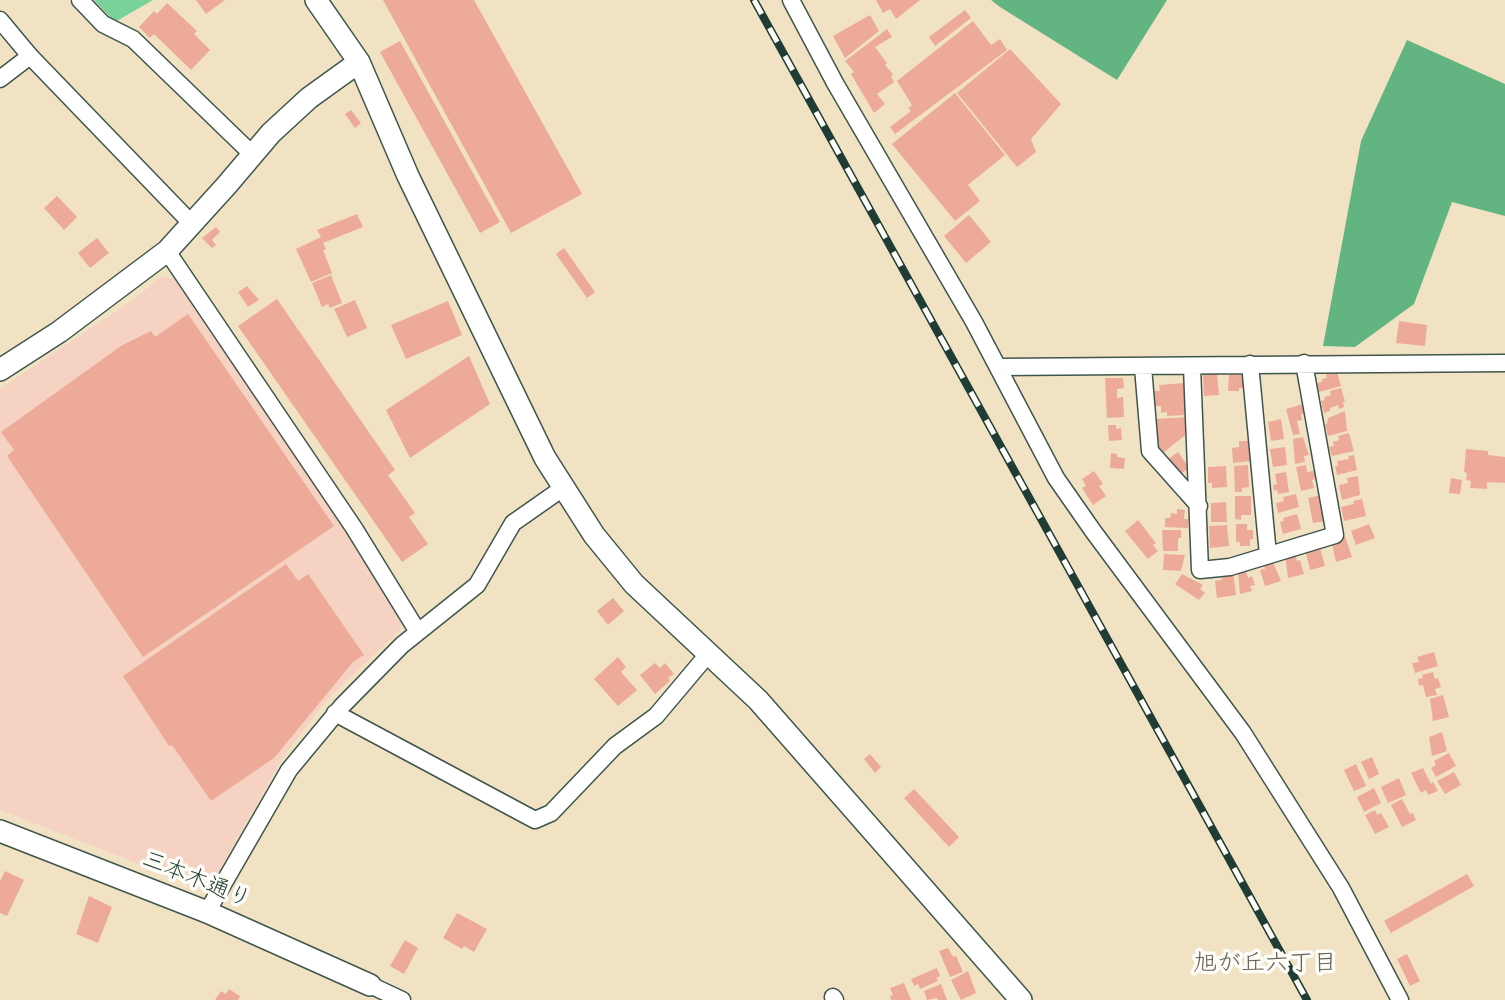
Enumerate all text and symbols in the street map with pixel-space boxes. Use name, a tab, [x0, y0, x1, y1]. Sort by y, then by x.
street label: 三本木通り	[138, 847, 254, 915]
district label: 旭が丘六丁目	[1193, 951, 1337, 979]

